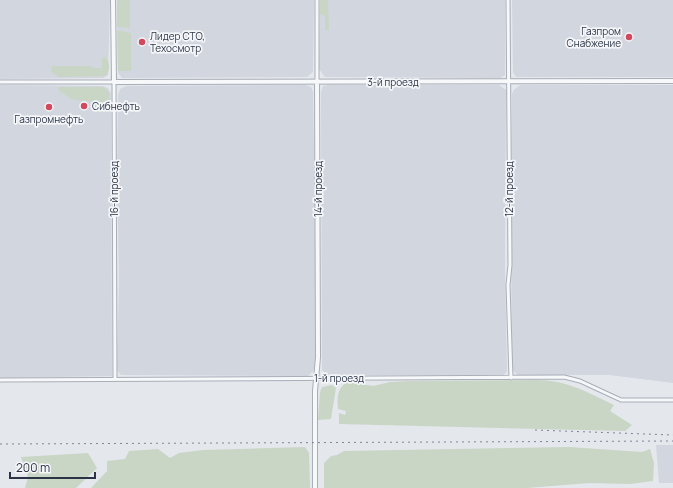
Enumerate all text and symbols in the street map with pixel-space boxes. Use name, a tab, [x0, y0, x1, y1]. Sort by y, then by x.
place label: Газпром Снабжение	[567, 24, 621, 50]
place label: Лидер СТО, Техосмотр	[150, 29, 205, 55]
marker: Газпром Снабжение	[624, 32, 634, 42]
marker: Лидер СТО, Техосмотр	[137, 37, 147, 47]
street label: 3-й проезд	[367, 75, 419, 89]
place label: Сибнефть	[92, 99, 140, 113]
marker: Сибнефть	[79, 101, 89, 111]
marker: Газпромнефть	[44, 102, 54, 112]
place label: Газпромнефть	[15, 112, 83, 126]
street label: 16-й проезд	[107, 161, 121, 217]
street label: 14-й проезд	[311, 161, 325, 217]
street label: 12-й проезд	[502, 161, 516, 217]
street label: 1-й проезд	[314, 371, 364, 385]
scale bar	[10, 454, 95, 480]
text: 200 m	[16, 459, 50, 476]

